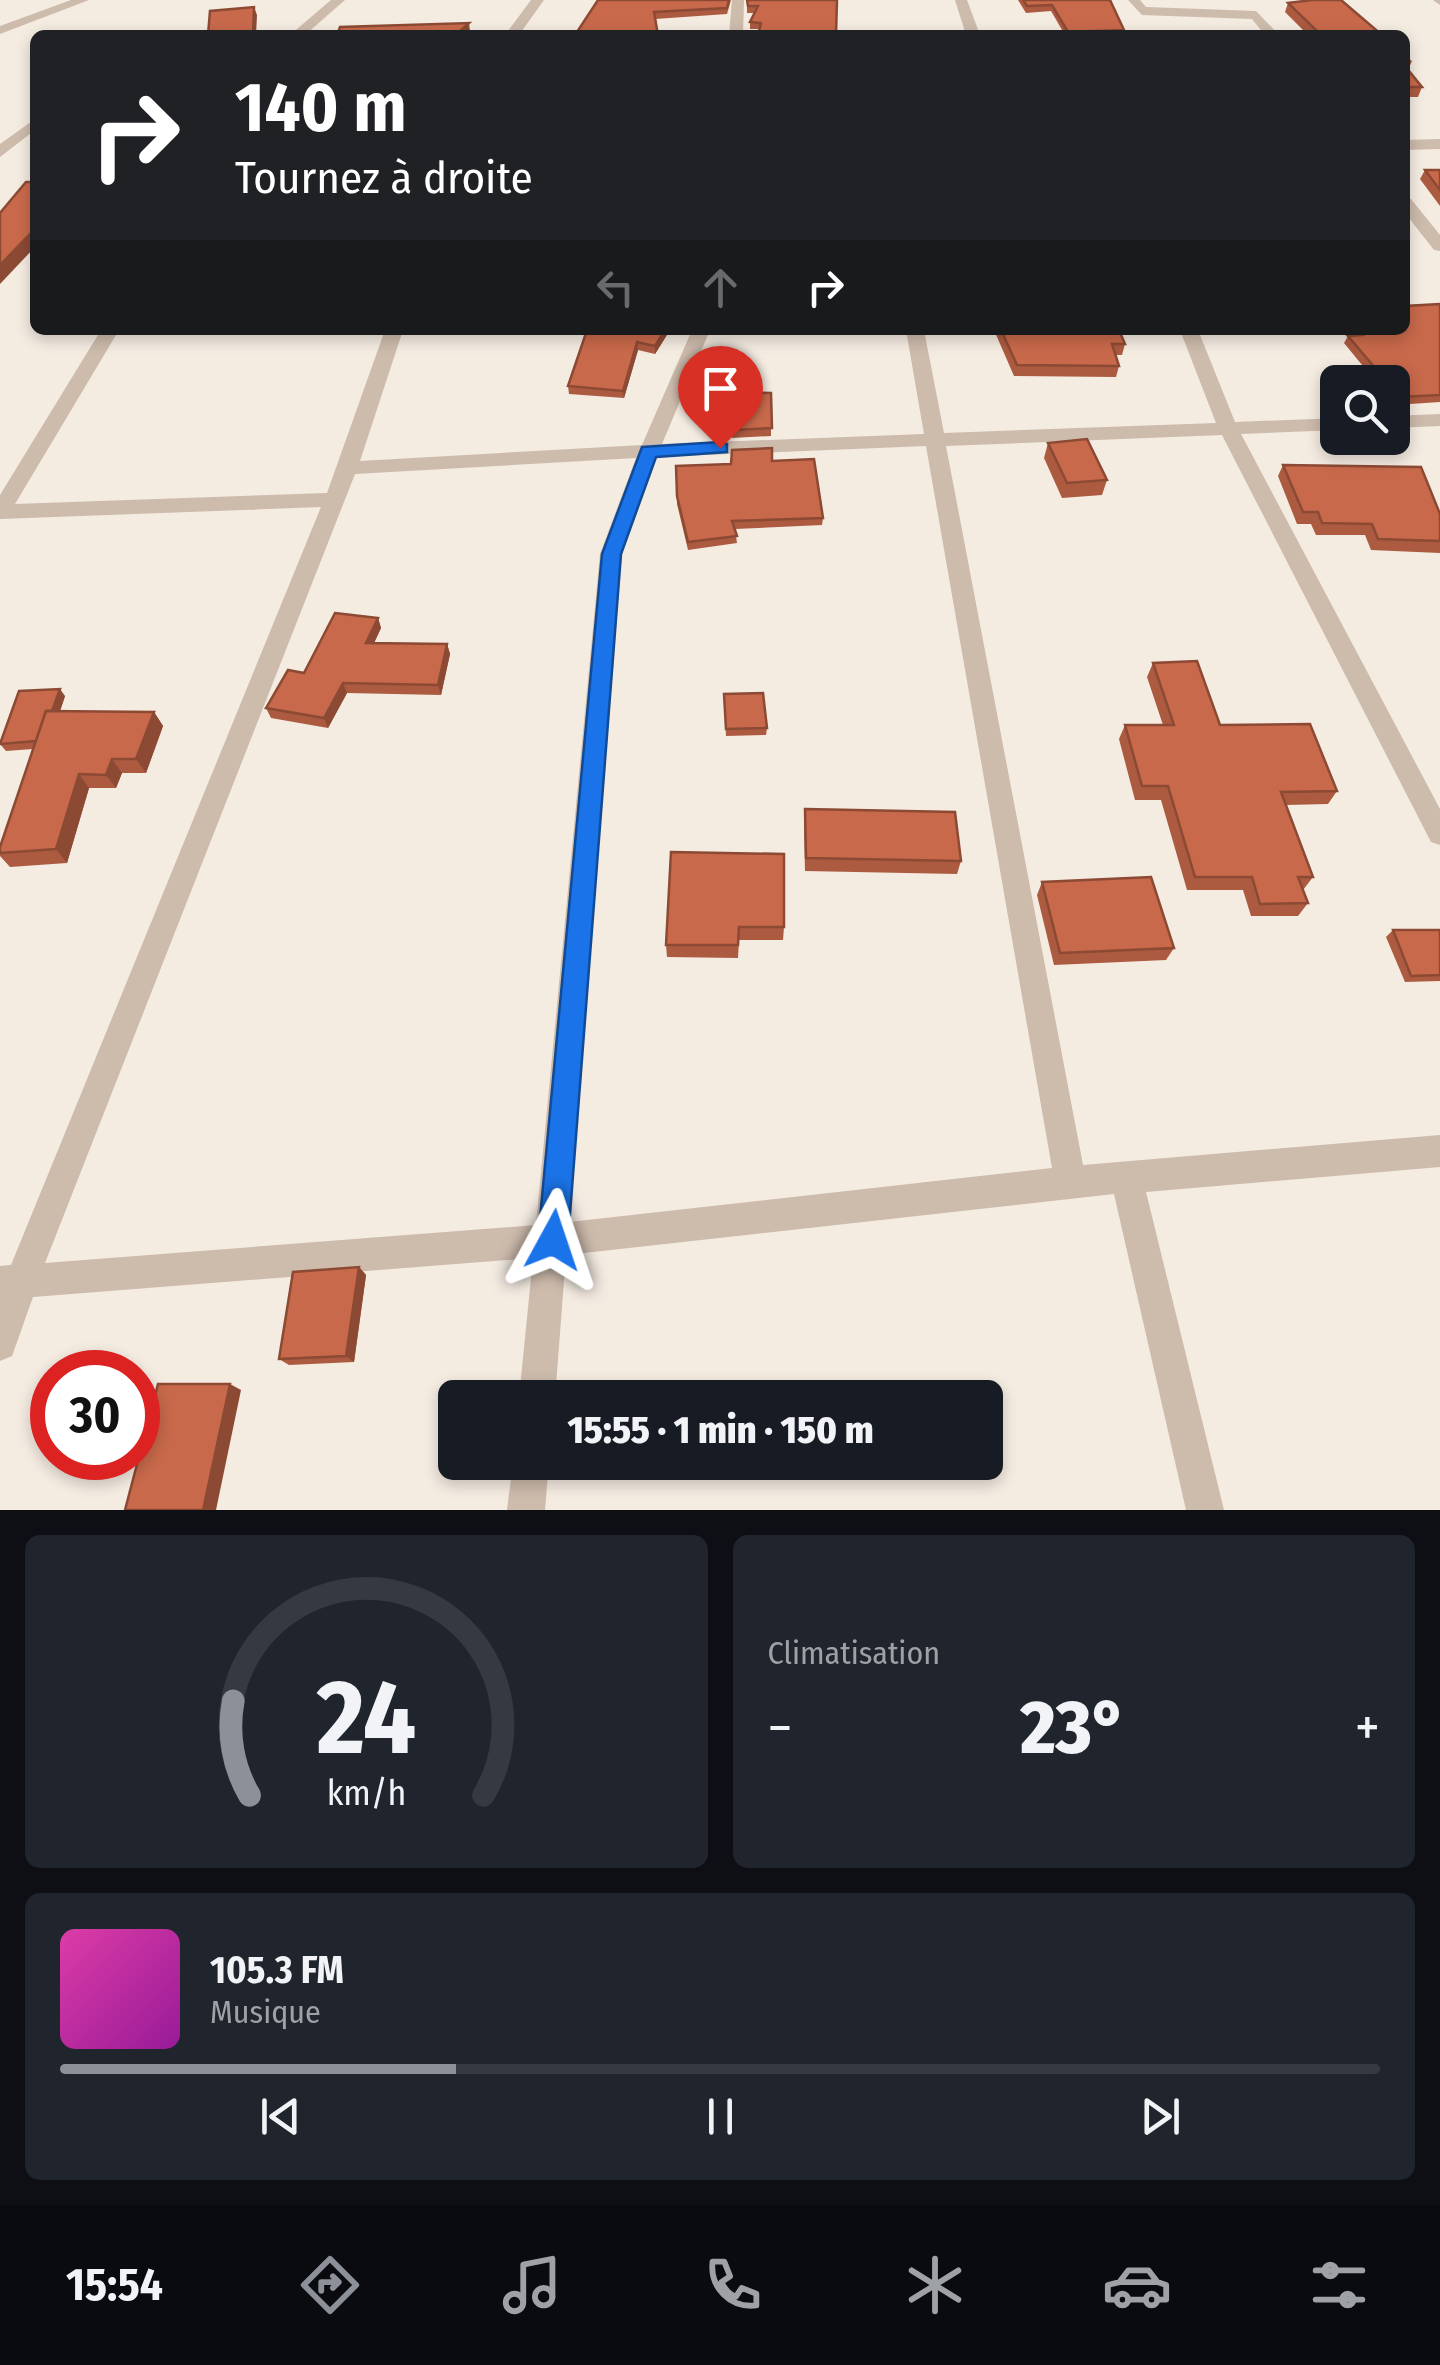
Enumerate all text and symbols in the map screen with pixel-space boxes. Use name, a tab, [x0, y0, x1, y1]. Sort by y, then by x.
text: 140 m	[235, 66, 407, 150]
icon: right	[70, 70, 200, 200]
text: Tournez à droite	[235, 151, 533, 205]
icon: left	[588, 260, 643, 315]
icon: ahead	[693, 260, 748, 315]
icon: right	[798, 260, 853, 315]
pin	[678, 346, 763, 449]
icon: arrive	[693, 361, 748, 416]
map controls	[1320, 365, 1410, 455]
button: search	[1320, 365, 1410, 455]
position arrow	[501, 1188, 605, 1292]
speed limit sign: 30	[30, 1350, 160, 1480]
text: 15:55 · 1 min · 150 m	[567, 1407, 874, 1453]
text: Climatisation	[768, 1634, 940, 1672]
text: 24	[315, 1656, 416, 1781]
text: 23°	[1021, 1683, 1127, 1773]
text: −	[768, 1695, 792, 1761]
text: +	[1355, 1695, 1380, 1761]
text: km/h	[326, 1772, 406, 1814]
text: 105.3 FM	[210, 1947, 344, 1993]
text: Musique	[210, 1993, 321, 2031]
icon: previous	[253, 2089, 308, 2144]
icon: pause	[693, 2089, 748, 2144]
icon: next	[1133, 2089, 1188, 2144]
icon: directions	[295, 2250, 365, 2320]
icon: music	[497, 2250, 567, 2320]
icon: phone	[698, 2250, 768, 2320]
icon: climate	[900, 2250, 970, 2320]
icon: car	[1102, 2250, 1172, 2320]
icon: filters	[1304, 2250, 1374, 2320]
text: 15:54	[66, 2258, 163, 2312]

